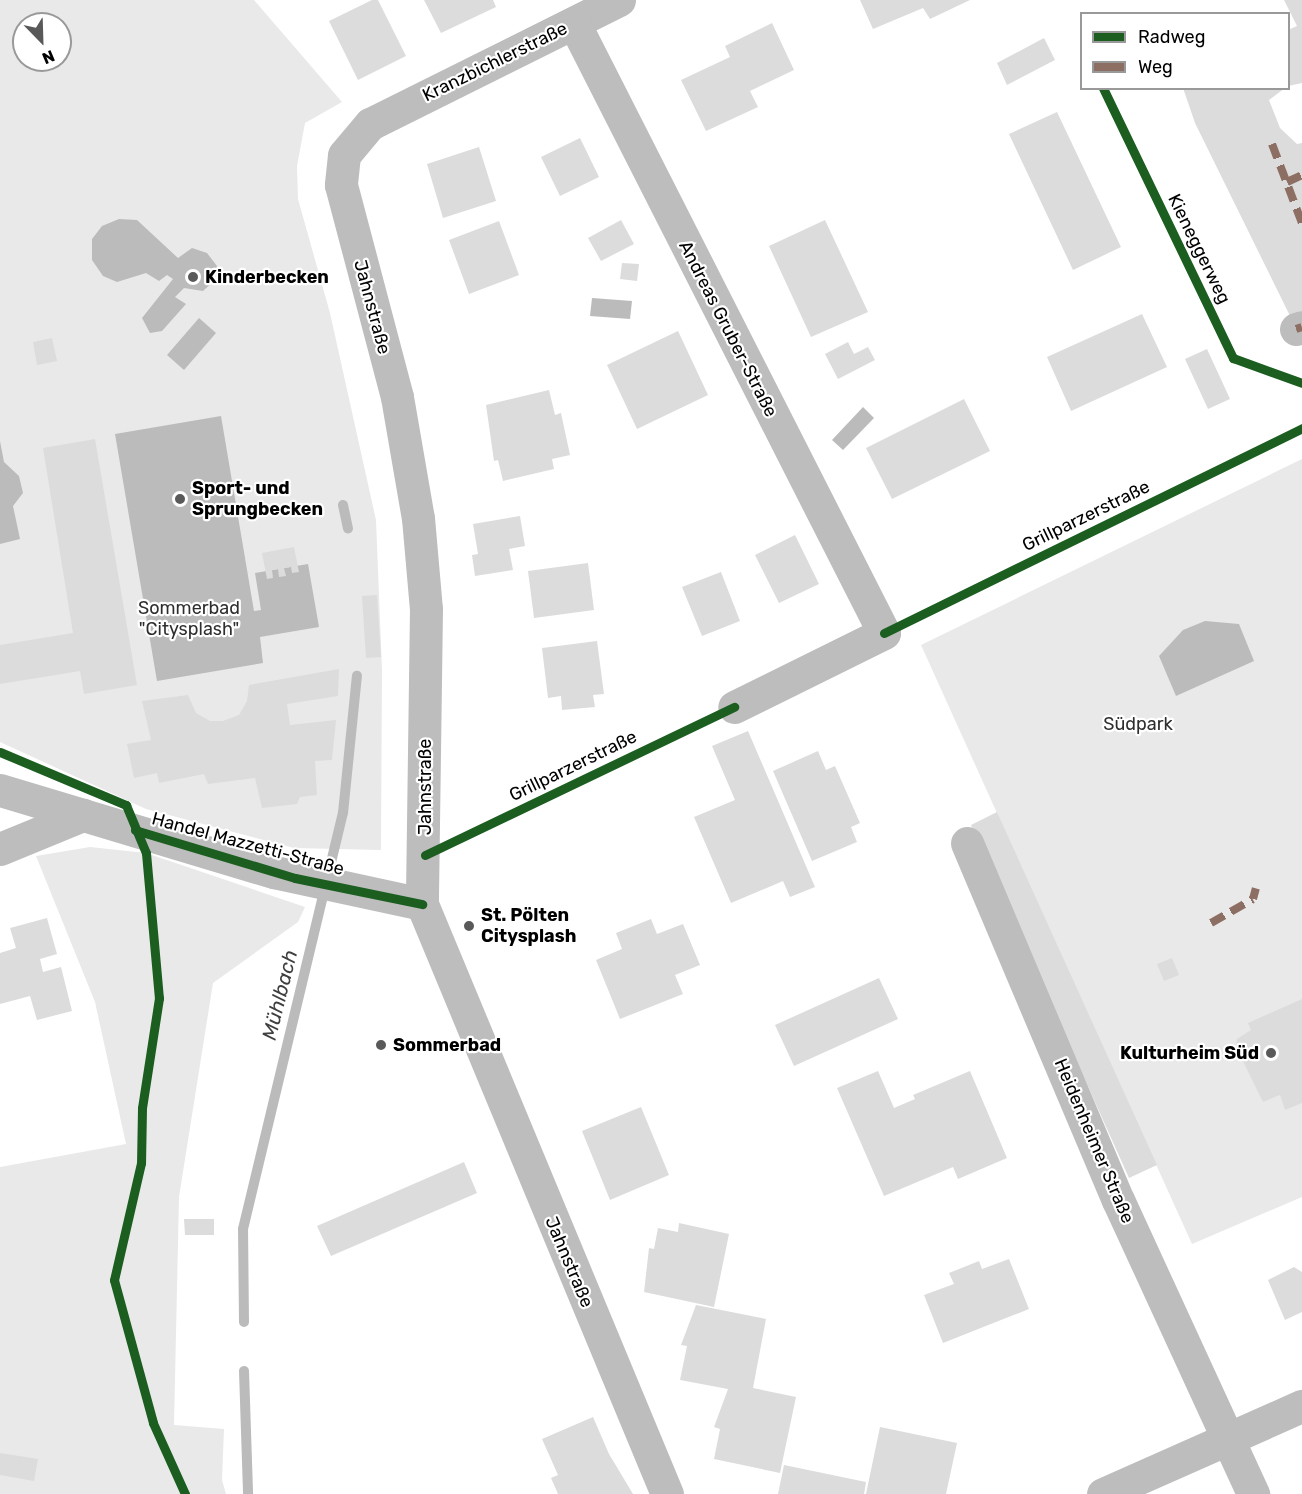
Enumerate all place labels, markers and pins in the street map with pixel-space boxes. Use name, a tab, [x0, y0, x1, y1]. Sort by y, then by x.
place label: Kinderbecken	[205, 266, 329, 288]
marker: Kinderbecken	[186, 270, 200, 284]
place label: Sport- und Sprungbecken	[192, 478, 323, 520]
marker: Sport- und Sprungbecken	[173, 492, 187, 506]
place label: St. Pölten Citysplash	[481, 905, 576, 948]
marker: St. Pölten Citysplash	[462, 919, 476, 933]
place label: Sommerbad	[393, 1034, 501, 1056]
marker: Sommerbad	[374, 1038, 388, 1052]
place label: Kulturheim Süd	[1120, 1042, 1259, 1064]
marker: Kulturheim Süd	[1264, 1046, 1278, 1060]

